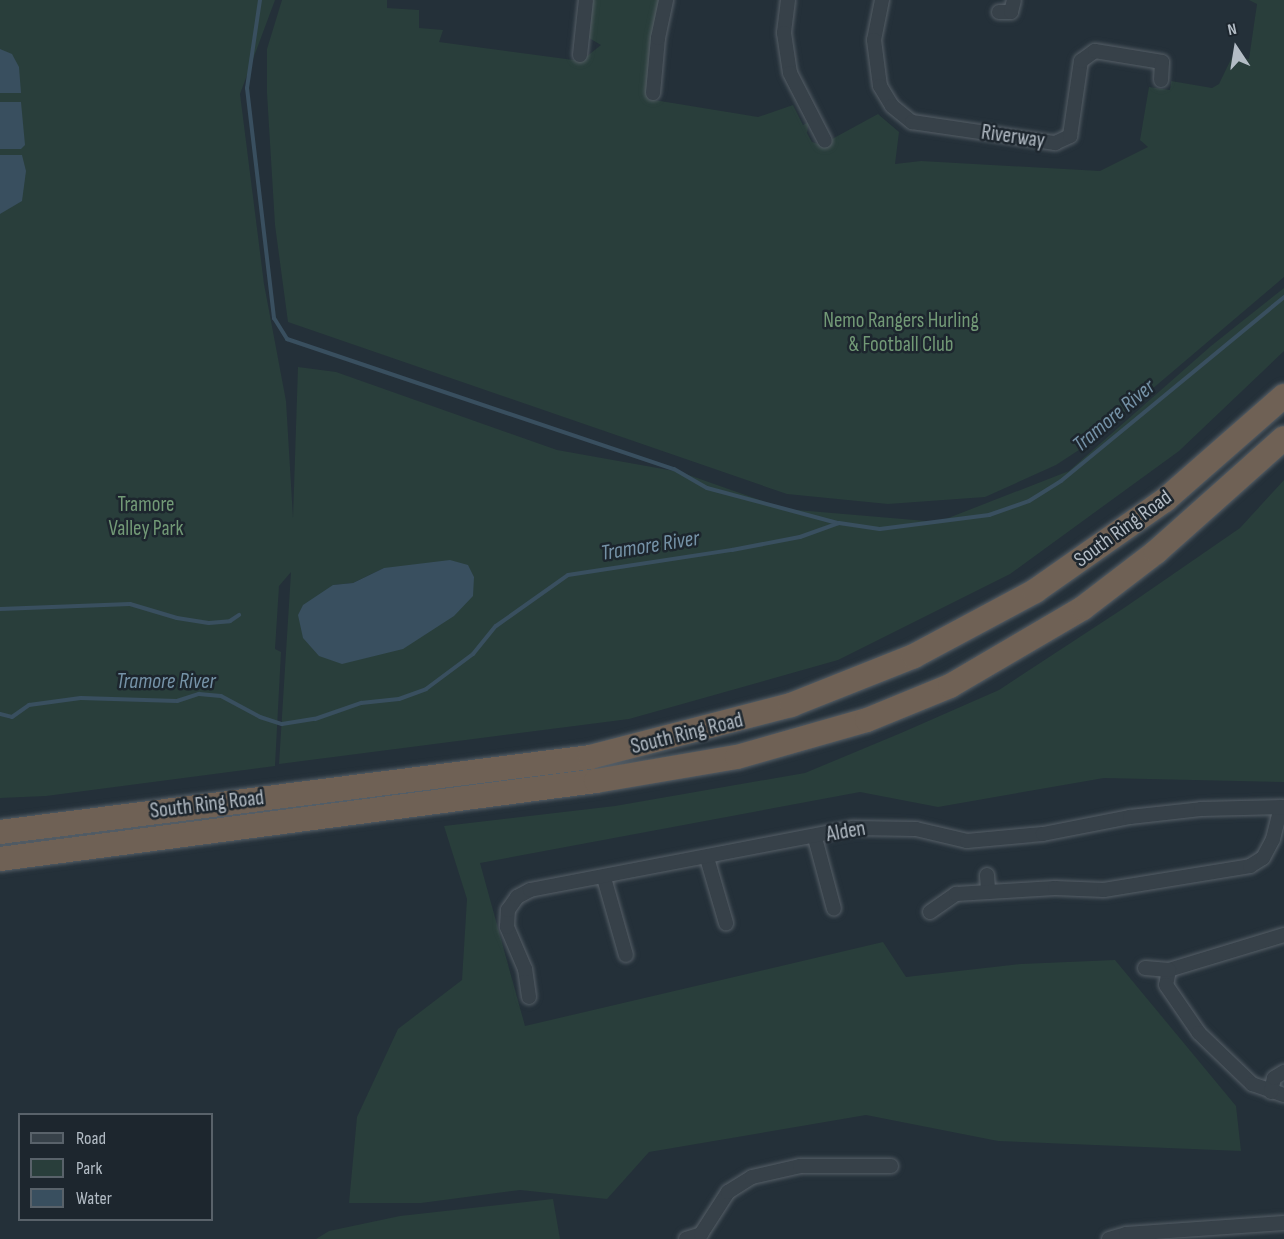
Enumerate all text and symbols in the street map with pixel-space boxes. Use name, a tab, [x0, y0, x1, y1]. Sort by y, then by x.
north arrow	[1206, 18, 1266, 78]
text: N	[1226, 20, 1238, 40]
street label: Riverway	[980, 120, 1046, 154]
park label: Nemo Rangers Hurling & Football Club	[823, 308, 979, 358]
water label: Tramore River	[1067, 374, 1161, 458]
street label: South Ring Road	[1069, 485, 1177, 573]
park label: Tramore Valley Park	[108, 492, 184, 542]
water label: Tramore River	[599, 525, 701, 567]
water label: Tramore River	[116, 669, 216, 695]
street label: South Ring Road	[628, 708, 746, 760]
street label: South Ring Road	[149, 786, 265, 824]
street label: Alden	[824, 816, 868, 848]
legend	[18, 1113, 213, 1221]
text: Road	[76, 1128, 106, 1149]
text: Park	[76, 1158, 102, 1179]
text: Water	[76, 1188, 112, 1209]

